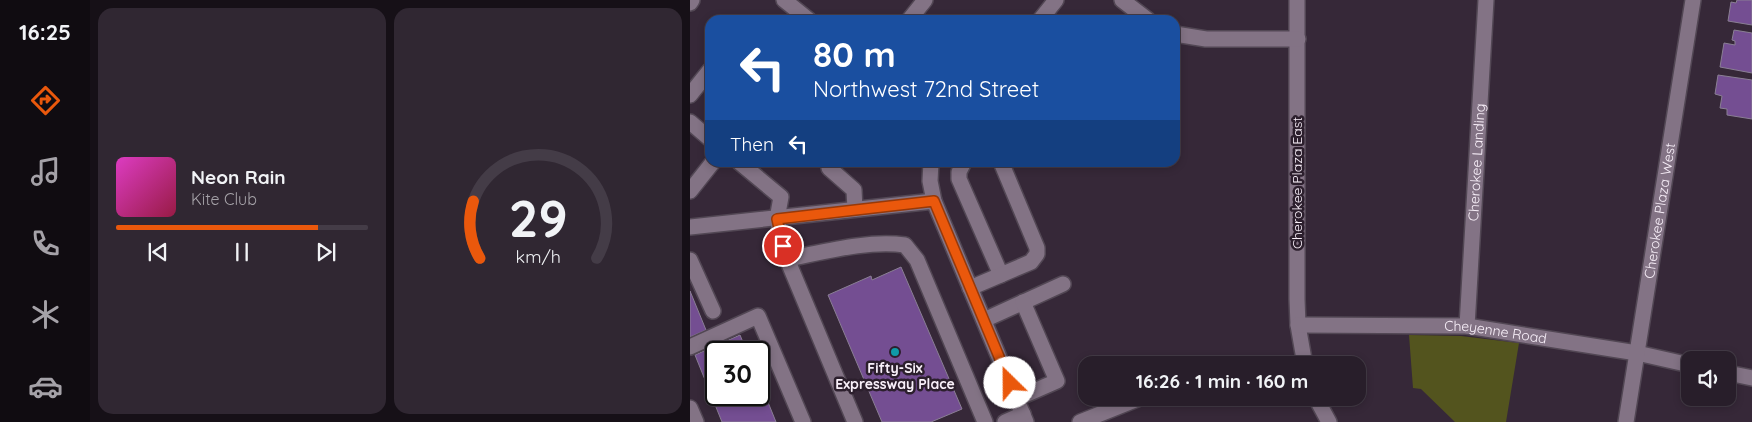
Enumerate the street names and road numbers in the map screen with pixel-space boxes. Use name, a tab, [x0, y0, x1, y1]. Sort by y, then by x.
street label: Cherokee Landing	[1464, 103, 1489, 222]
street label: Cherokee Plaza East	[1288, 117, 1306, 249]
street label: Cherokee Plaza West	[1640, 141, 1679, 280]
street label: Cheyenne Road	[1444, 317, 1548, 348]

